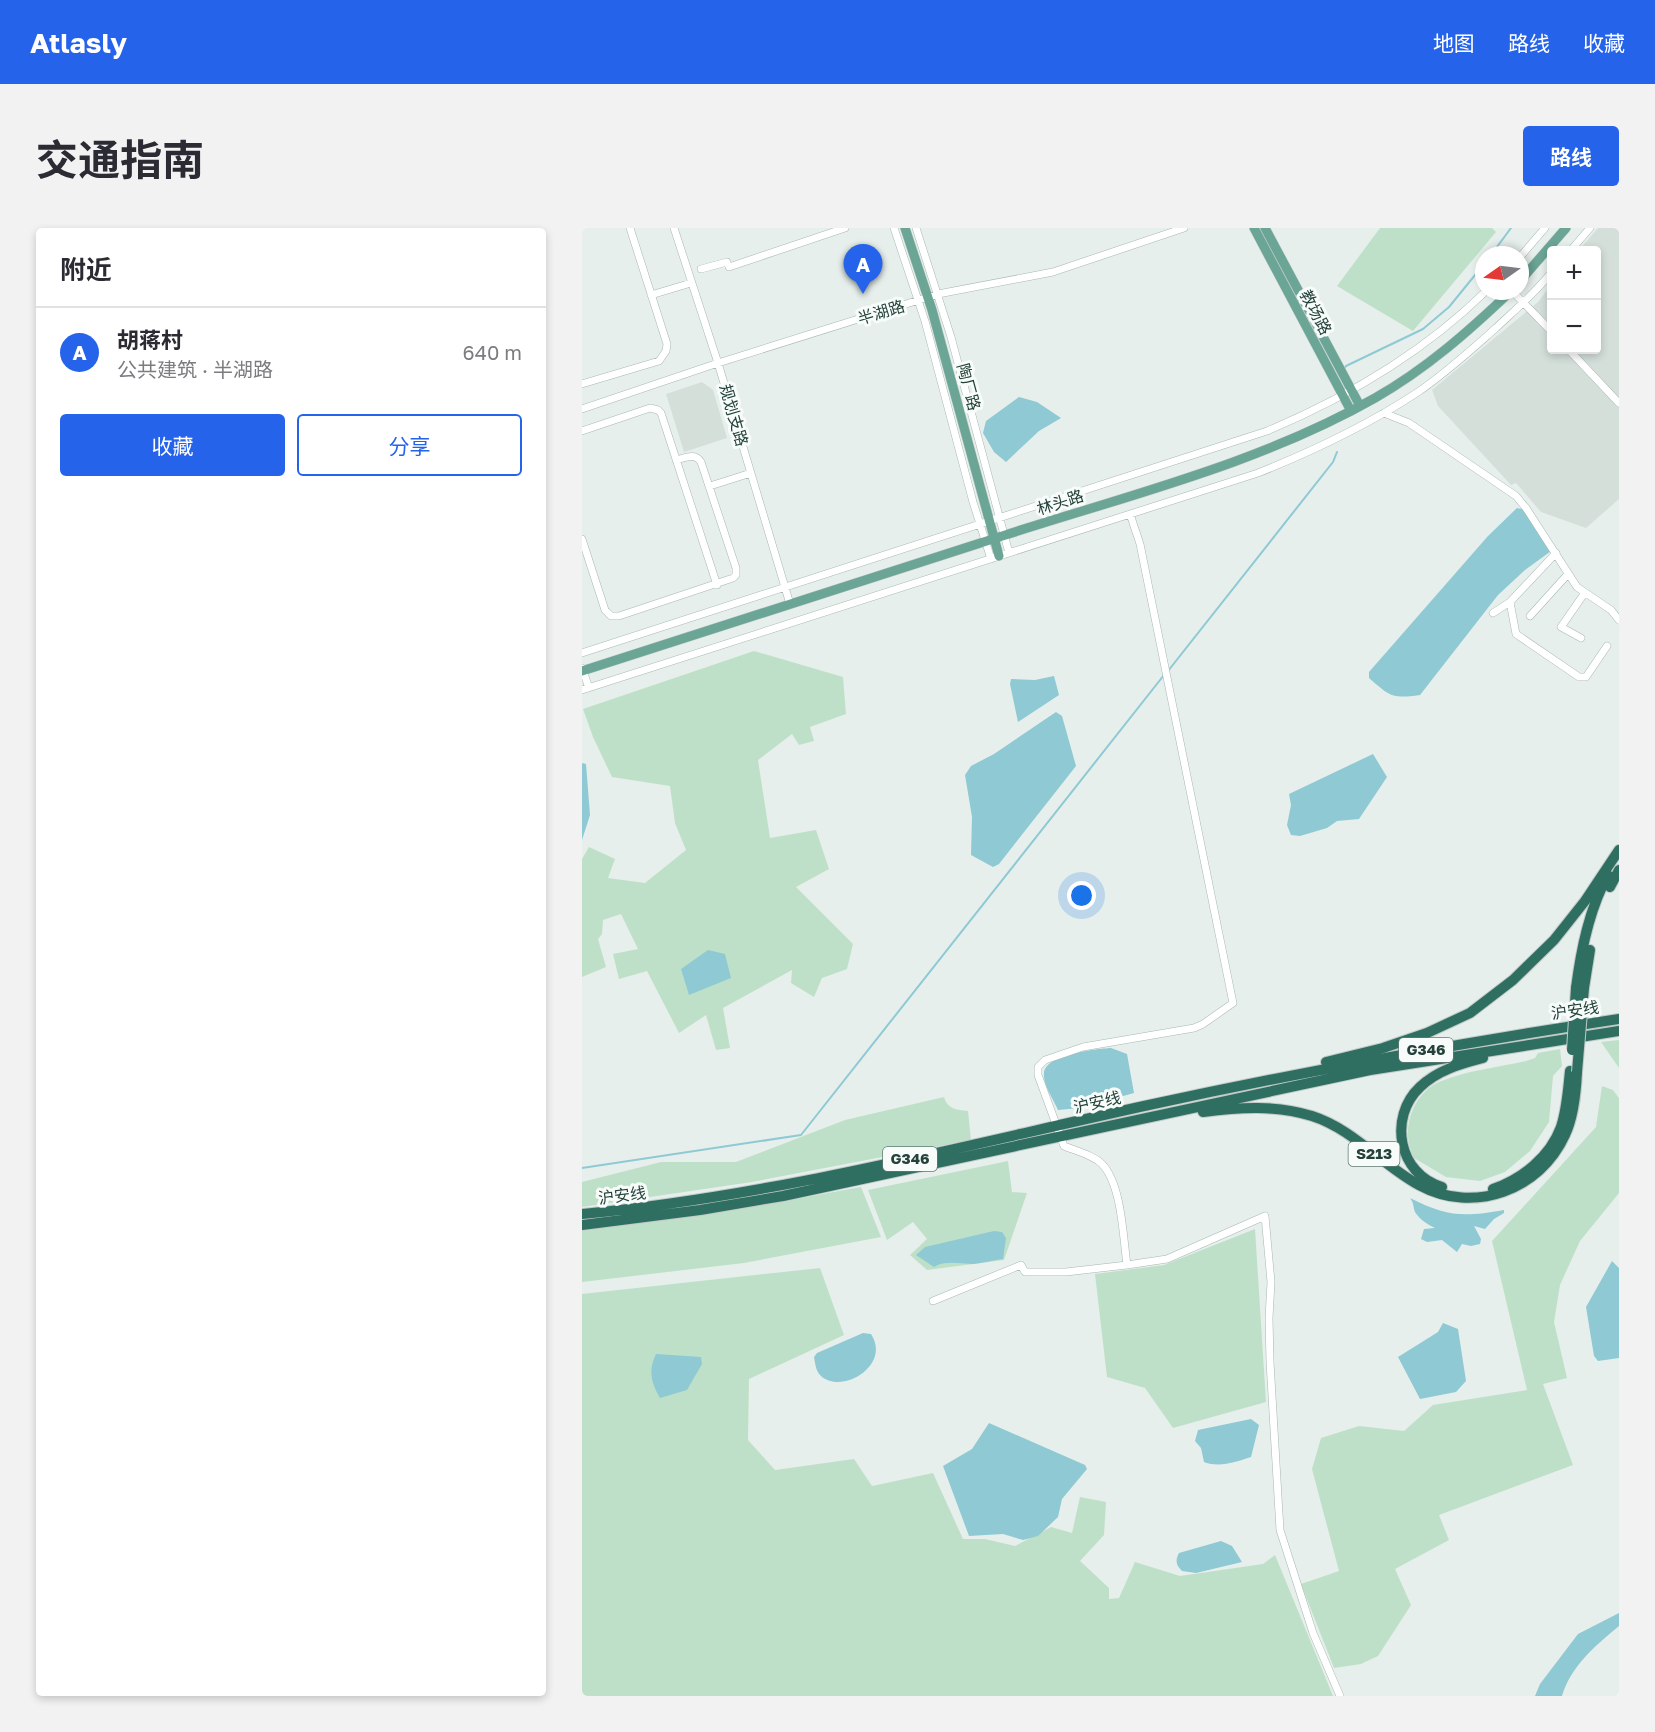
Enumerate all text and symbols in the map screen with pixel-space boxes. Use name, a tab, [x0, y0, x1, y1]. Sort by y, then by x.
text: Atlasly	[30, 26, 127, 59]
text: 地图	[1433, 30, 1475, 56]
text: 路线	[1508, 30, 1550, 56]
text: 收藏	[1583, 30, 1625, 56]
button: 路线	[1523, 126, 1619, 186]
text: 交通指南	[36, 134, 204, 184]
pin: A	[844, 244, 882, 294]
north arrow	[1475, 246, 1529, 300]
map controls	[1547, 246, 1601, 354]
button: +	[1547, 246, 1601, 300]
text: 附近	[60, 254, 112, 285]
street label: 教场路	[1296, 286, 1336, 338]
street label: 半湖路	[855, 295, 907, 329]
button: −	[1547, 300, 1601, 354]
text: 胡蒋村	[117, 326, 183, 353]
text: A	[72, 340, 87, 364]
text: 640 m	[463, 340, 522, 364]
text: 公共建筑 · 半湖路	[117, 357, 273, 381]
street label: 陶厂路	[953, 361, 985, 413]
street label: 规划支路	[716, 381, 752, 449]
button: 收藏	[60, 414, 285, 476]
button: 分享	[297, 414, 522, 476]
street label: 林头路	[1034, 485, 1086, 519]
your location	[1067, 881, 1096, 910]
street label: 沪安线	[1550, 997, 1600, 1023]
road number: G346	[1399, 1038, 1453, 1062]
street label: 沪安线	[1071, 1087, 1123, 1117]
road number: S213	[1348, 1142, 1400, 1166]
road number: G346	[883, 1147, 937, 1171]
street label: 沪安线	[597, 1182, 647, 1208]

